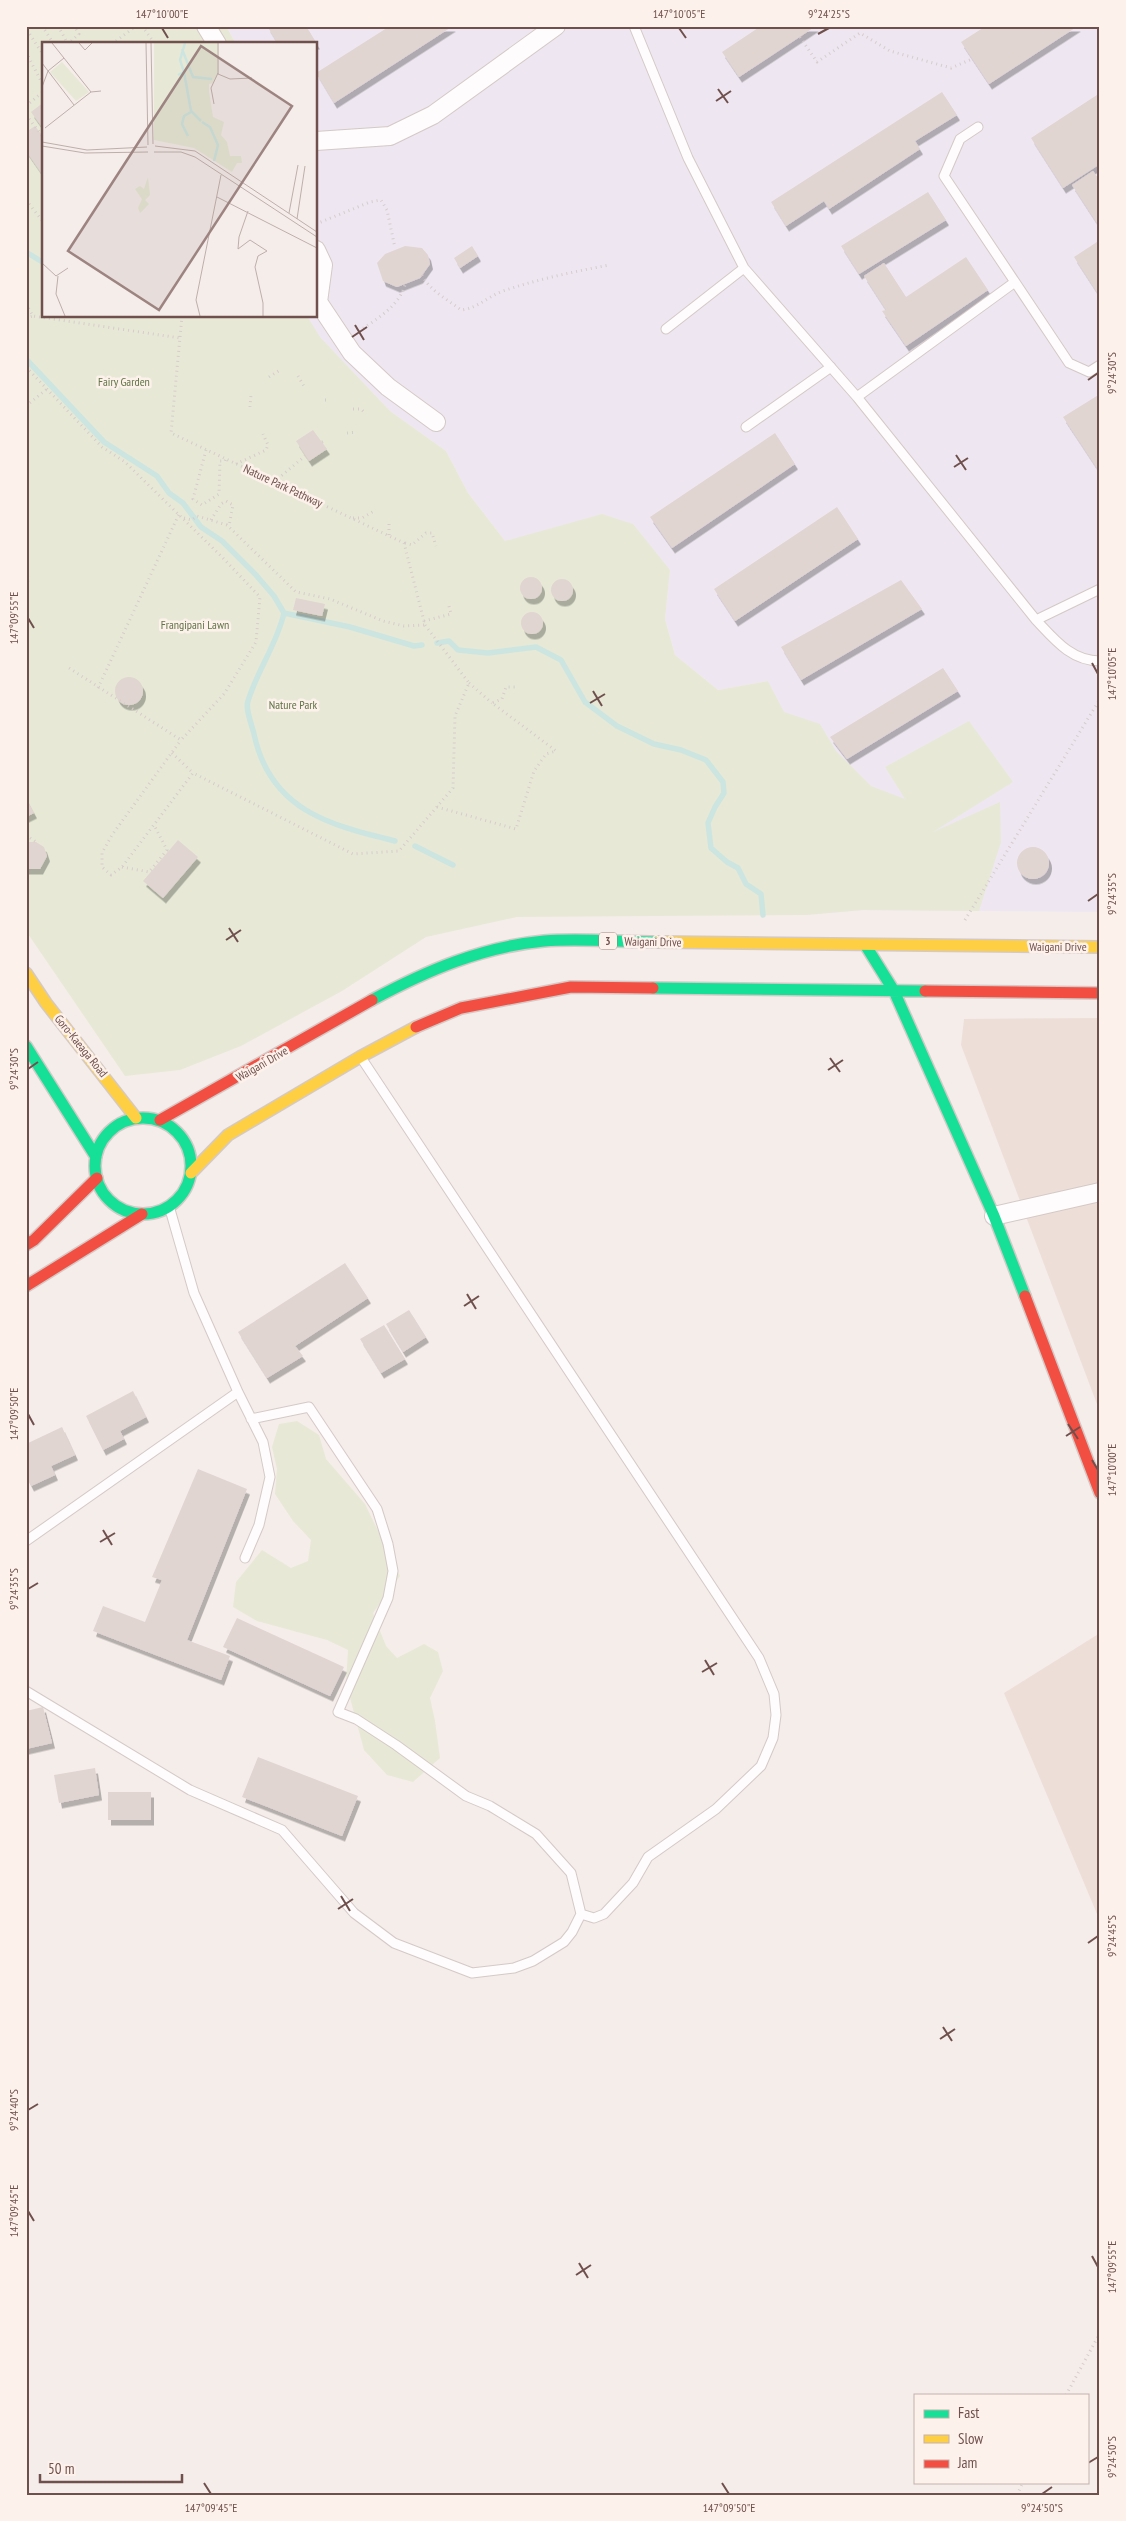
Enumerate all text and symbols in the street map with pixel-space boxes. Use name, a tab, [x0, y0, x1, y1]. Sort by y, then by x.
text: 147°10'00"E	[136, 6, 188, 21]
text: 147°10'05"E	[653, 6, 705, 21]
text: 9°24'25"S	[808, 6, 850, 21]
inset map	[42, 42, 318, 318]
text: 9°24'30"S	[1104, 352, 1119, 394]
park label: Fairy Garden	[98, 374, 150, 389]
street label: Nature Park Pathway	[241, 461, 326, 511]
text: 147°09'55"E	[6, 592, 21, 644]
park label: Frangipani Lawn	[161, 617, 229, 632]
text: 147°10'05"E	[1104, 648, 1119, 700]
park label: Nature Park	[269, 697, 318, 712]
text: 9°24'35"S	[1104, 873, 1119, 915]
road number: 3	[599, 932, 617, 949]
street label: Waigani Drive	[624, 934, 682, 949]
street label: Waigani Drive	[1029, 939, 1087, 954]
street label: Goro-Kaeaga Road	[52, 1011, 111, 1080]
street label: Waigani Drive	[233, 1043, 290, 1084]
text: 9°24'30"S	[6, 1048, 21, 1090]
text: 147°09'50"E	[6, 1388, 21, 1440]
text: 147°10'00"E	[1104, 1444, 1119, 1496]
text: 9°24'35"S	[6, 1568, 21, 1610]
text: 9°24'45"S	[1104, 1915, 1119, 1957]
text: 9°24'40"S	[6, 2089, 21, 2131]
text: 147°09'45"E	[6, 2185, 21, 2237]
text: 147°09'55"E	[1104, 2241, 1119, 2293]
legend	[914, 2394, 1088, 2484]
text: Fast	[958, 2403, 979, 2422]
text: Slow	[958, 2429, 983, 2448]
text: 9°24'50"S	[1104, 2436, 1119, 2478]
scale bar	[40, 2451, 182, 2483]
text: Jam	[957, 2453, 977, 2472]
text: 50 m	[48, 2459, 74, 2478]
text: 147°09'45"E	[185, 2500, 237, 2515]
text: 147°09'50"E	[703, 2500, 755, 2515]
text: 9°24'50"S	[1021, 2500, 1063, 2515]

